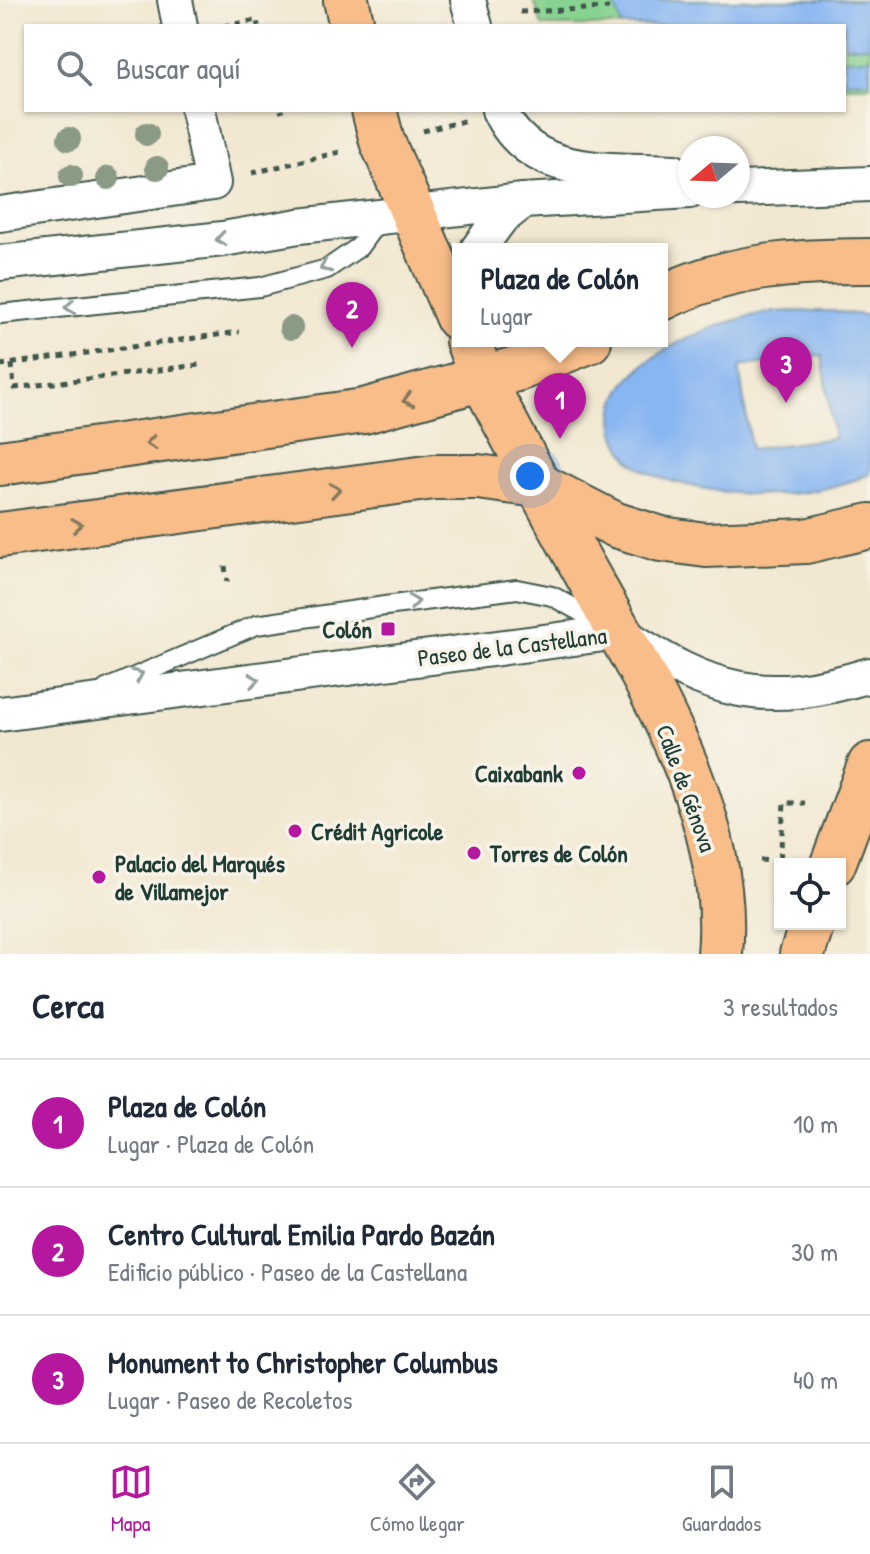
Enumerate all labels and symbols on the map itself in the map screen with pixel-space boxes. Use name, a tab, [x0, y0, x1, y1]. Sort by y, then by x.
north arrow	[678, 136, 750, 208]
one-way arrow	[214, 230, 228, 247]
one-way arrow	[319, 257, 334, 273]
pin: 2	[326, 282, 378, 348]
one-way arrow	[63, 299, 76, 316]
pin: 3	[760, 337, 812, 403]
pin: 1	[534, 373, 586, 439]
one-way arrow	[401, 391, 415, 408]
one-way arrow	[144, 434, 157, 451]
your location	[510, 456, 550, 496]
one-way arrow	[328, 482, 342, 499]
one-way arrow	[70, 517, 84, 534]
one-way arrow	[408, 594, 421, 611]
place label: Colón	[322, 613, 372, 645]
street label: Paseo de la Castellana	[416, 619, 608, 673]
marker: Colón	[379, 620, 397, 638]
one-way arrow	[130, 669, 144, 685]
one-way arrow	[248, 672, 261, 689]
street label: Calle de Génova	[649, 720, 725, 856]
place label: Caixabank	[475, 757, 563, 789]
marker: Caixabank	[570, 764, 588, 782]
place label: Crédit Agricole	[311, 815, 444, 848]
marker: Crédit Agricole	[286, 822, 304, 840]
place label: Torres de Colón	[489, 837, 628, 869]
marker: Torres de Colón	[465, 844, 483, 862]
place label: Palacio del Marqués de Villamejor	[115, 847, 285, 907]
marker: Palacio del Marqués de Villamejor	[90, 868, 108, 886]

